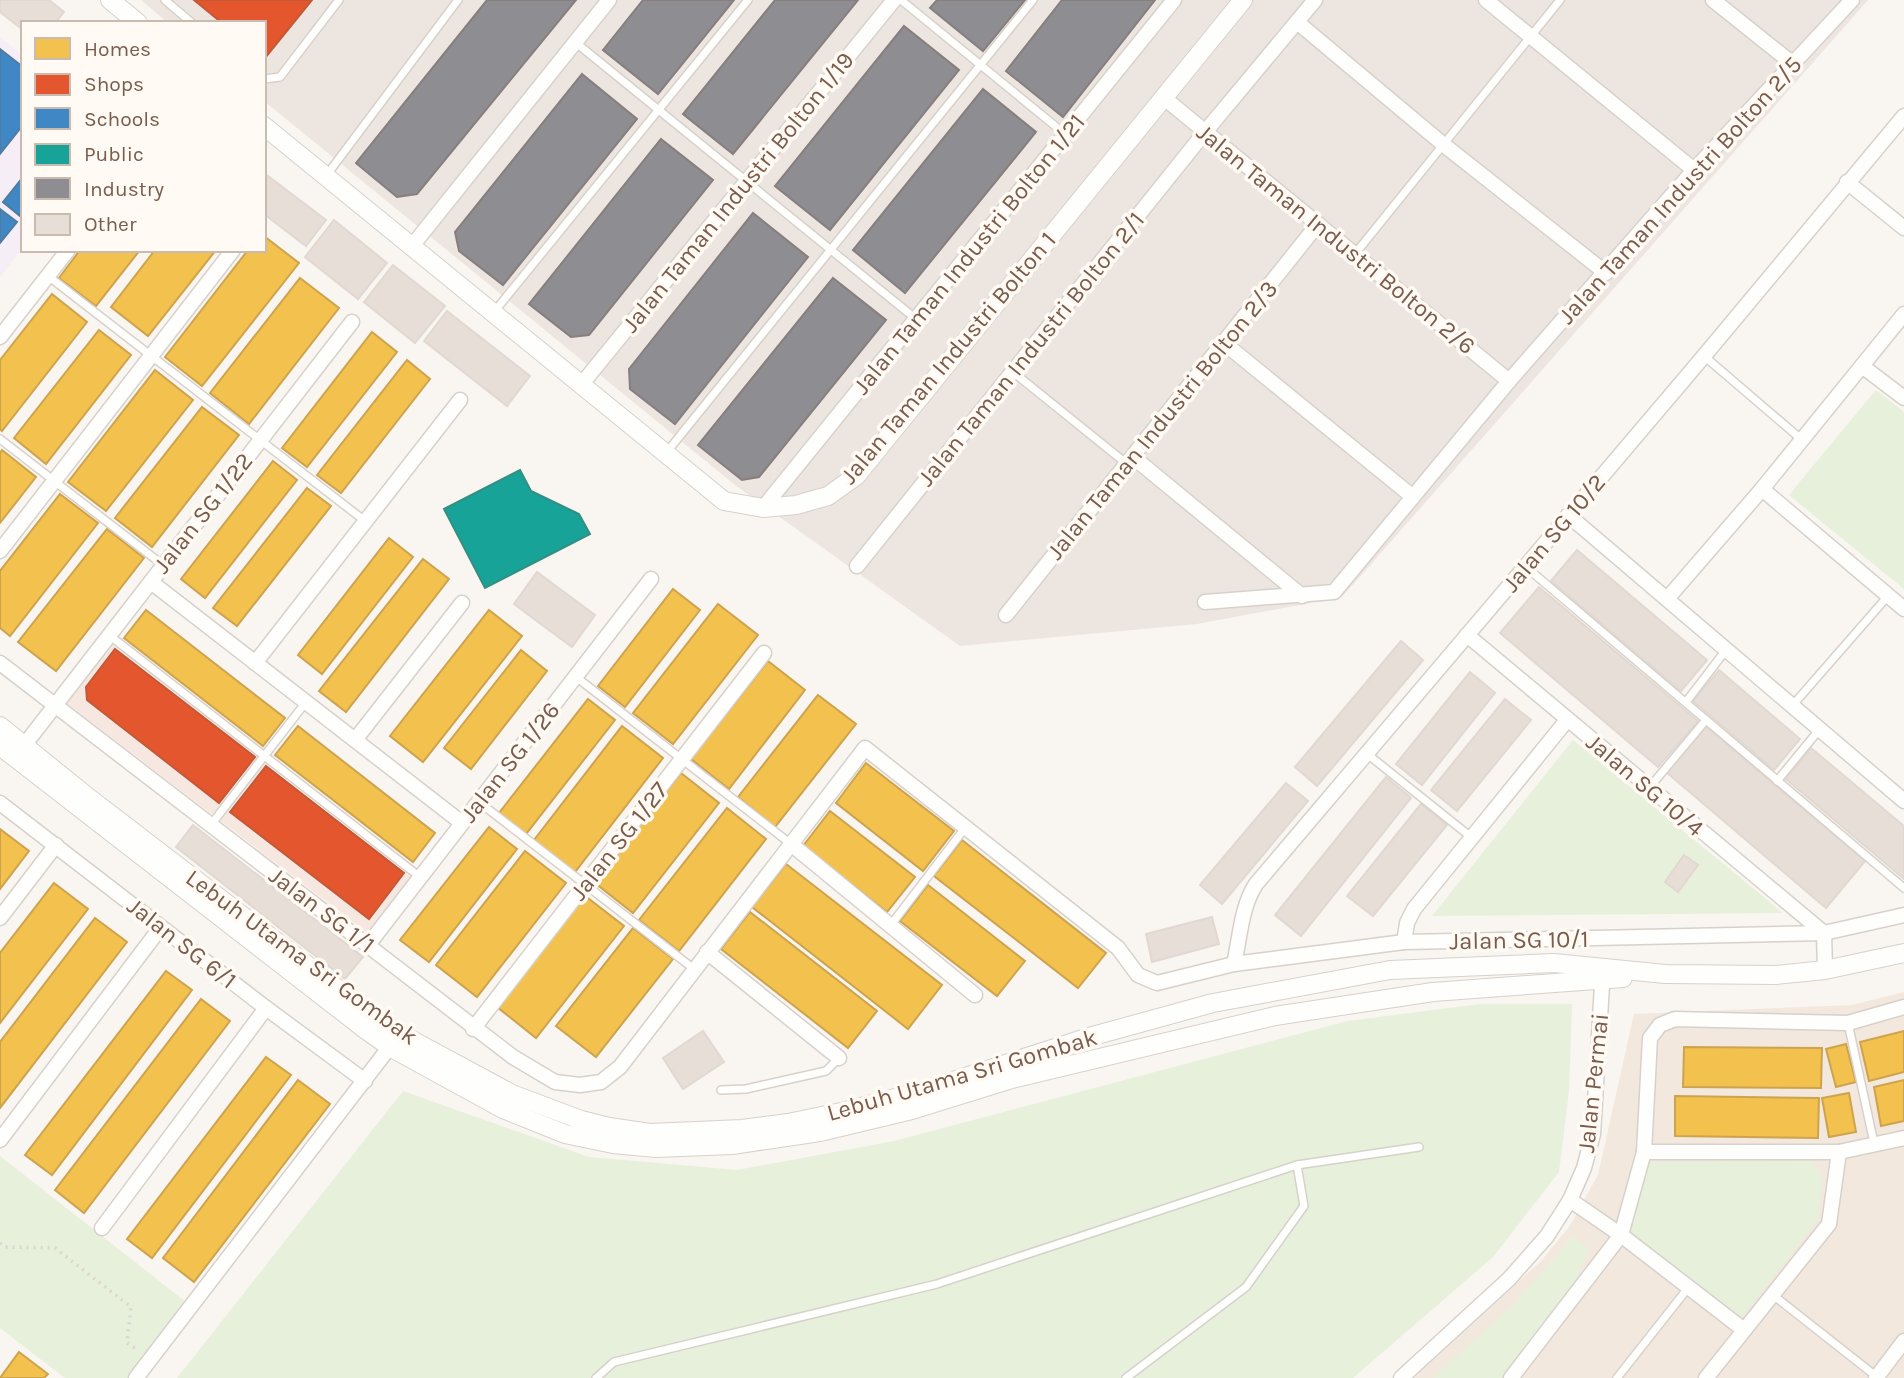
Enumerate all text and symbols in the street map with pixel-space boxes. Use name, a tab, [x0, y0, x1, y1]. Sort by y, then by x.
legend	[21, 21, 266, 252]
text: Homes	[84, 37, 151, 61]
street label: Jalan Taman Industri Bolton 1/19	[616, 46, 860, 338]
street label: Jalan Taman Industri Bolton 2/5	[1552, 51, 1808, 329]
text: Shops	[84, 72, 144, 96]
text: Schools	[84, 107, 160, 131]
street label: Jalan Taman Industri Bolton 1/21	[847, 108, 1091, 400]
street label: Jalan Taman Industri Bolton 2/6	[1191, 118, 1481, 360]
text: Public	[84, 142, 144, 166]
text: Industry	[84, 177, 164, 201]
street label: Jalan Taman Industri Bolton 2/1	[912, 206, 1150, 492]
text: Other	[84, 212, 137, 236]
street label: Jalan Taman Industri Bolton 1	[834, 226, 1062, 490]
street label: Jalan Taman Industri Bolton 2/3	[1041, 275, 1283, 565]
street label: Jalan SG 1/22	[147, 447, 259, 579]
street label: Jalan SG 10/2	[1497, 468, 1611, 598]
street label: Jalan SG 1/26	[454, 696, 566, 828]
street label: Jalan SG 10/4	[1581, 728, 1709, 842]
street label: Jalan SG 1/27	[564, 776, 674, 906]
street label: Jalan SG 1/1	[264, 861, 380, 959]
street label: Lebuh Utama Sri Gombak	[181, 863, 423, 1051]
street label: Jalan SG 6/1	[122, 892, 242, 994]
street label: Jalan SG 10/1	[1449, 925, 1589, 955]
street label: Jalan Permai	[1572, 1012, 1614, 1154]
street label: Lebuh Utama Sri Gombak	[824, 1023, 1100, 1127]

